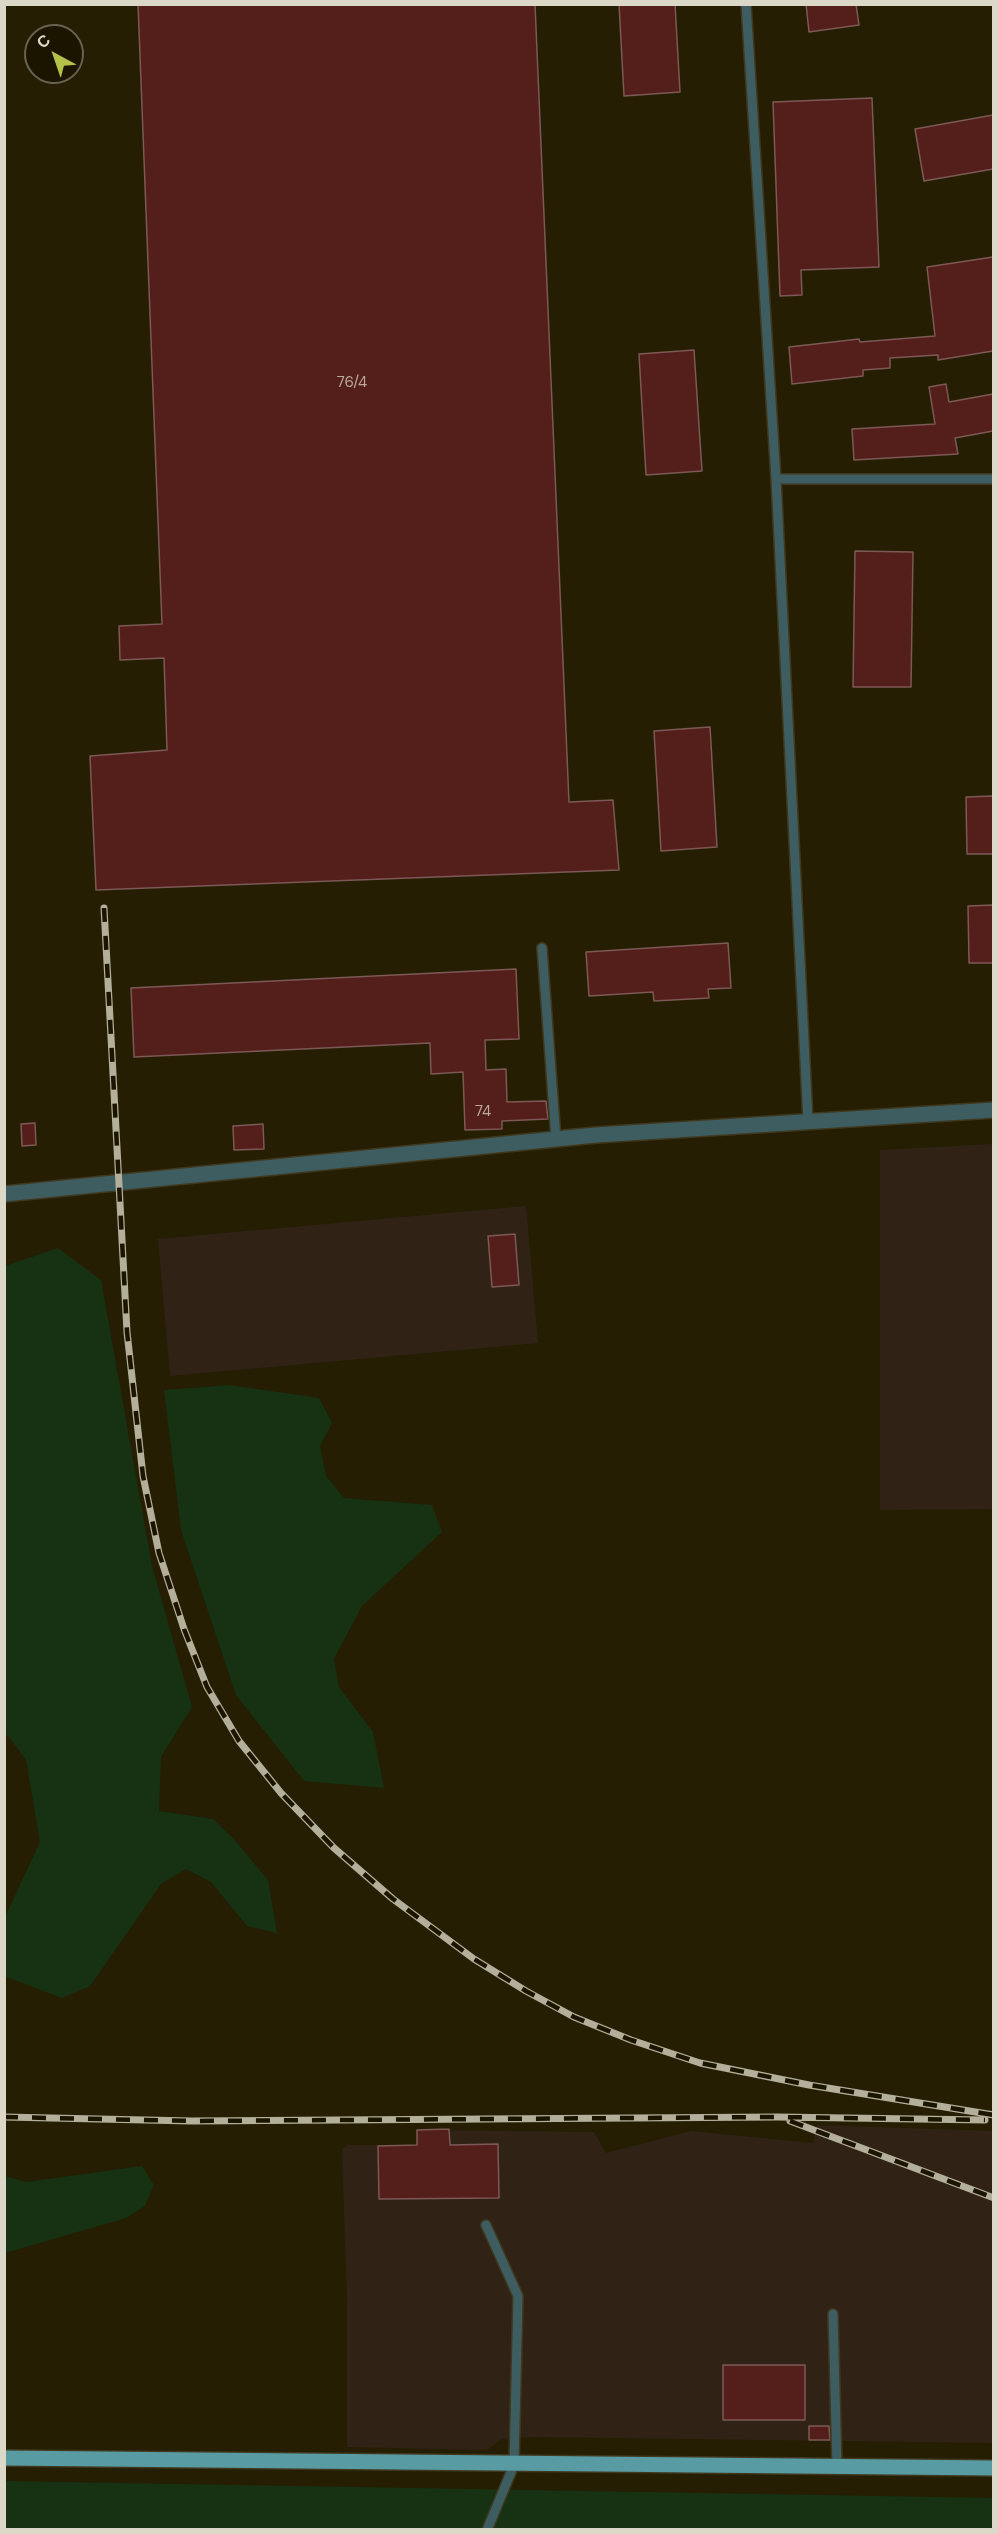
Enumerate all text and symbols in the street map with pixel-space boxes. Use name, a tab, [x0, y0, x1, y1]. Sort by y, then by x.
north arrow	[24, 24, 84, 84]
text: С	[32, 30, 55, 53]
house number: 76/4	[337, 374, 367, 392]
house number: 74	[475, 1103, 491, 1121]

